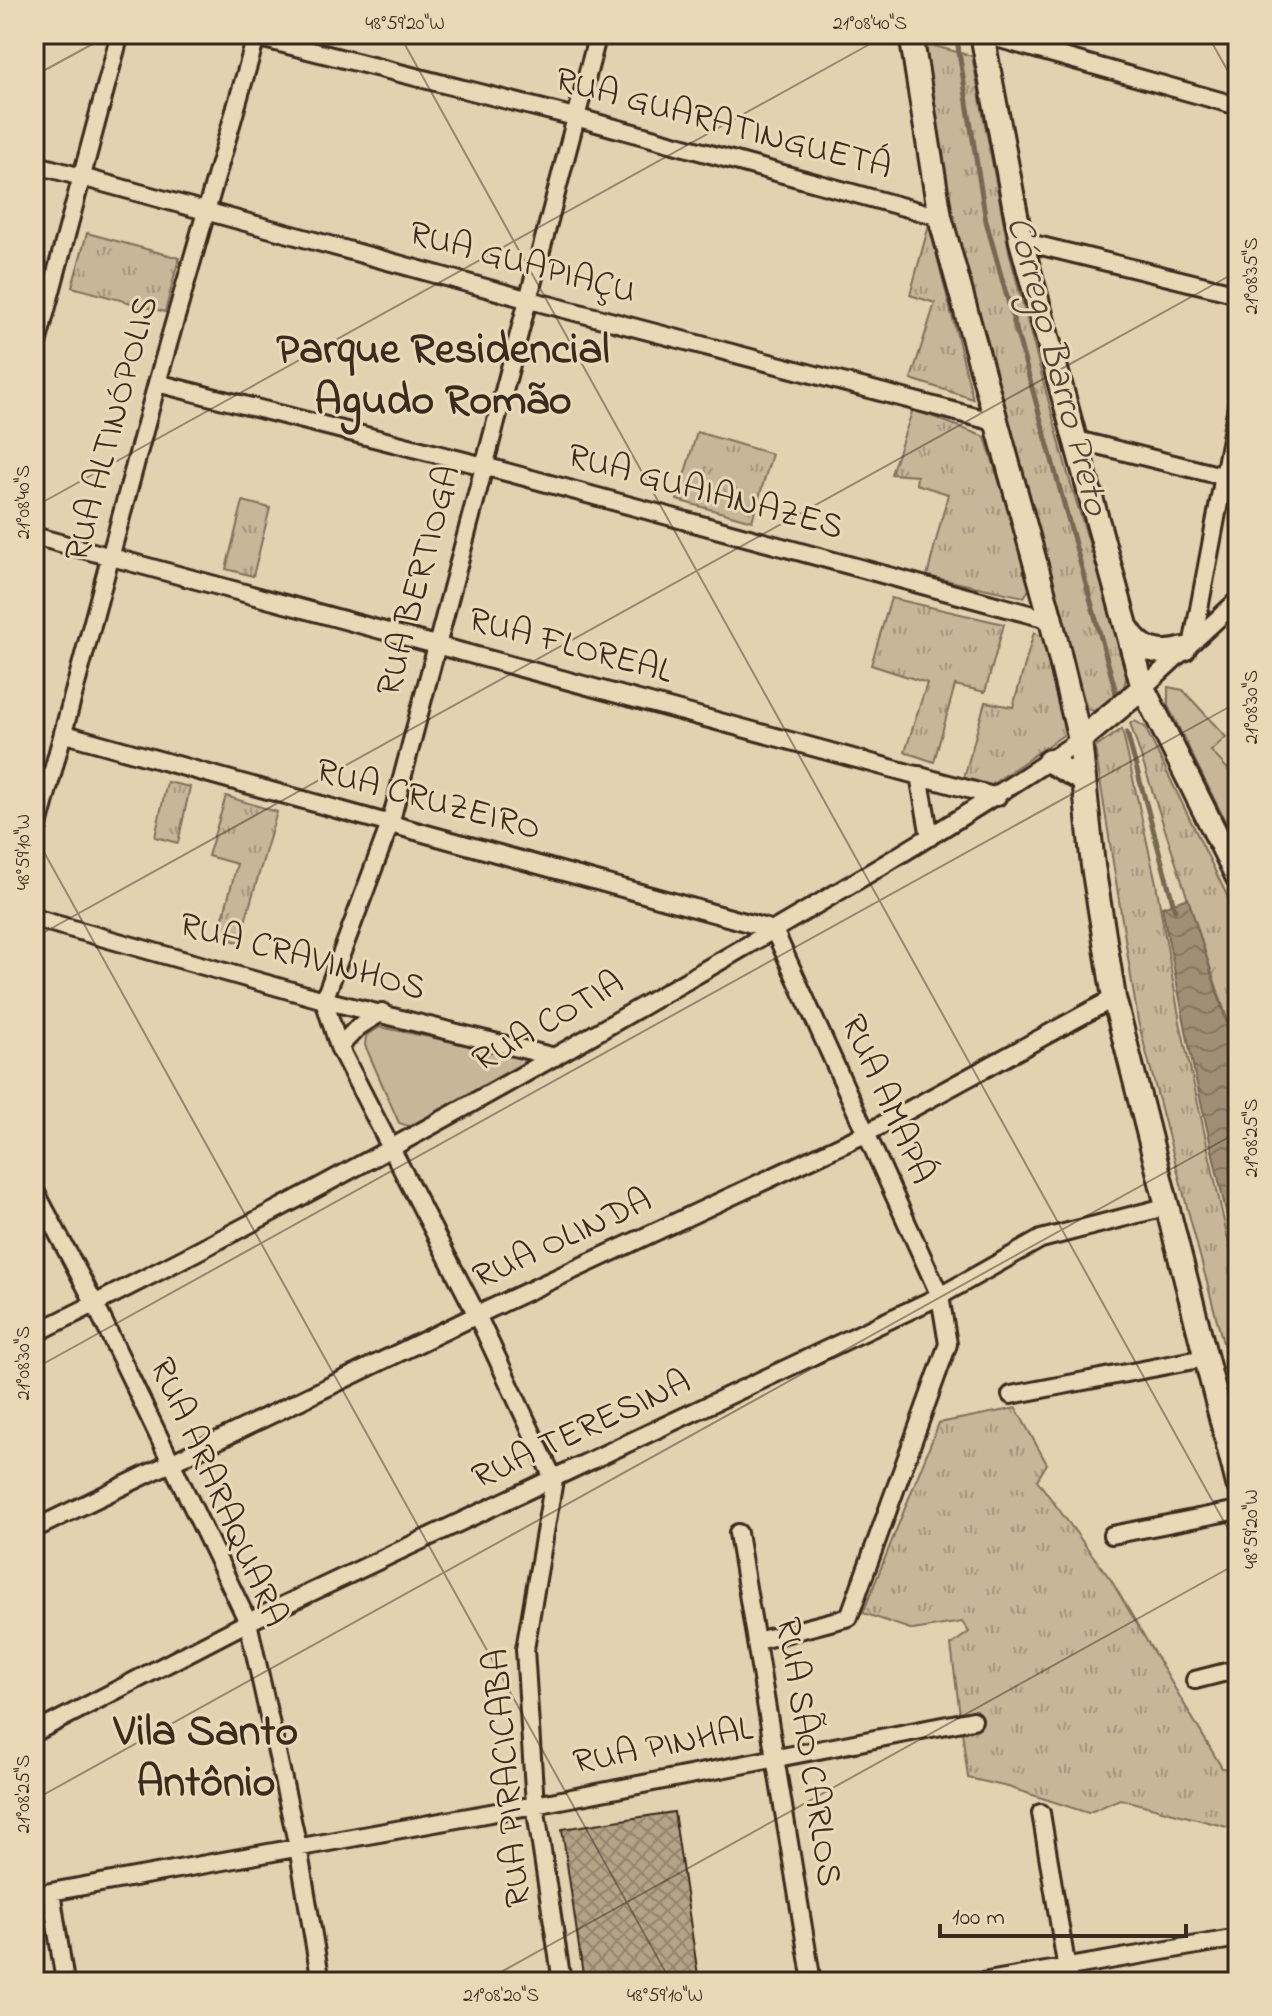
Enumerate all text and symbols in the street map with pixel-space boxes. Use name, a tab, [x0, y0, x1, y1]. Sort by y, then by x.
text: 48°59'20"W	[365, 10, 445, 39]
text: 21°08'40"S	[833, 10, 907, 39]
street label: RUA GUARATINGUETÁ	[549, 55, 897, 195]
street label: RUA GUAPIAÇU	[403, 208, 641, 320]
water label: Córrego Barro Preto	[989, 210, 1123, 523]
text: 21°08'35"S	[1238, 237, 1267, 315]
street label: RUA ALTINÓPOLIS	[52, 290, 174, 568]
district label: Parque Residencial Agudo Romão	[276, 319, 610, 435]
street label: RUA GUAIANAZES	[561, 431, 849, 555]
street label: RUA BERTIOGA	[364, 460, 476, 702]
text: 21°08'40"S	[10, 465, 39, 539]
street label: RUA FLOREAL	[462, 594, 679, 700]
text: 21°08'30"S	[1238, 670, 1267, 744]
street label: RUA CRUZEIRO	[310, 746, 546, 856]
text: 48°59'10"W	[10, 814, 39, 890]
street label: RUA CRAVINHOS	[173, 900, 431, 1016]
street label: RUA COTIA	[463, 958, 635, 1088]
street label: RUA AMAPÁ	[825, 1007, 947, 1193]
text: 21°08'25"S	[1238, 1098, 1267, 1177]
street label: RUA OLINDA	[465, 1175, 661, 1305]
text: 21°08'30"S	[10, 1326, 39, 1400]
street label: RUA ARARAQUARA	[134, 1350, 300, 1636]
street label: RUA TERESINA	[464, 1357, 700, 1505]
text: 48°59'20"W	[1238, 1489, 1267, 1569]
street label: RUA SÃO CARLOS	[760, 1614, 854, 1890]
street label: RUA PIRACICABA	[471, 1646, 547, 1910]
district label: Vila Santo Antônio	[113, 1701, 298, 1816]
street label: RUA PINHAL	[569, 1704, 758, 1790]
text: 21°08'25"S	[10, 1754, 39, 1833]
scale bar	[940, 1888, 1186, 1938]
text: 100 m	[952, 1901, 1005, 1936]
text: 21°08'20"S	[463, 1982, 539, 2011]
text: 48°59'10"W	[627, 1982, 703, 2011]

